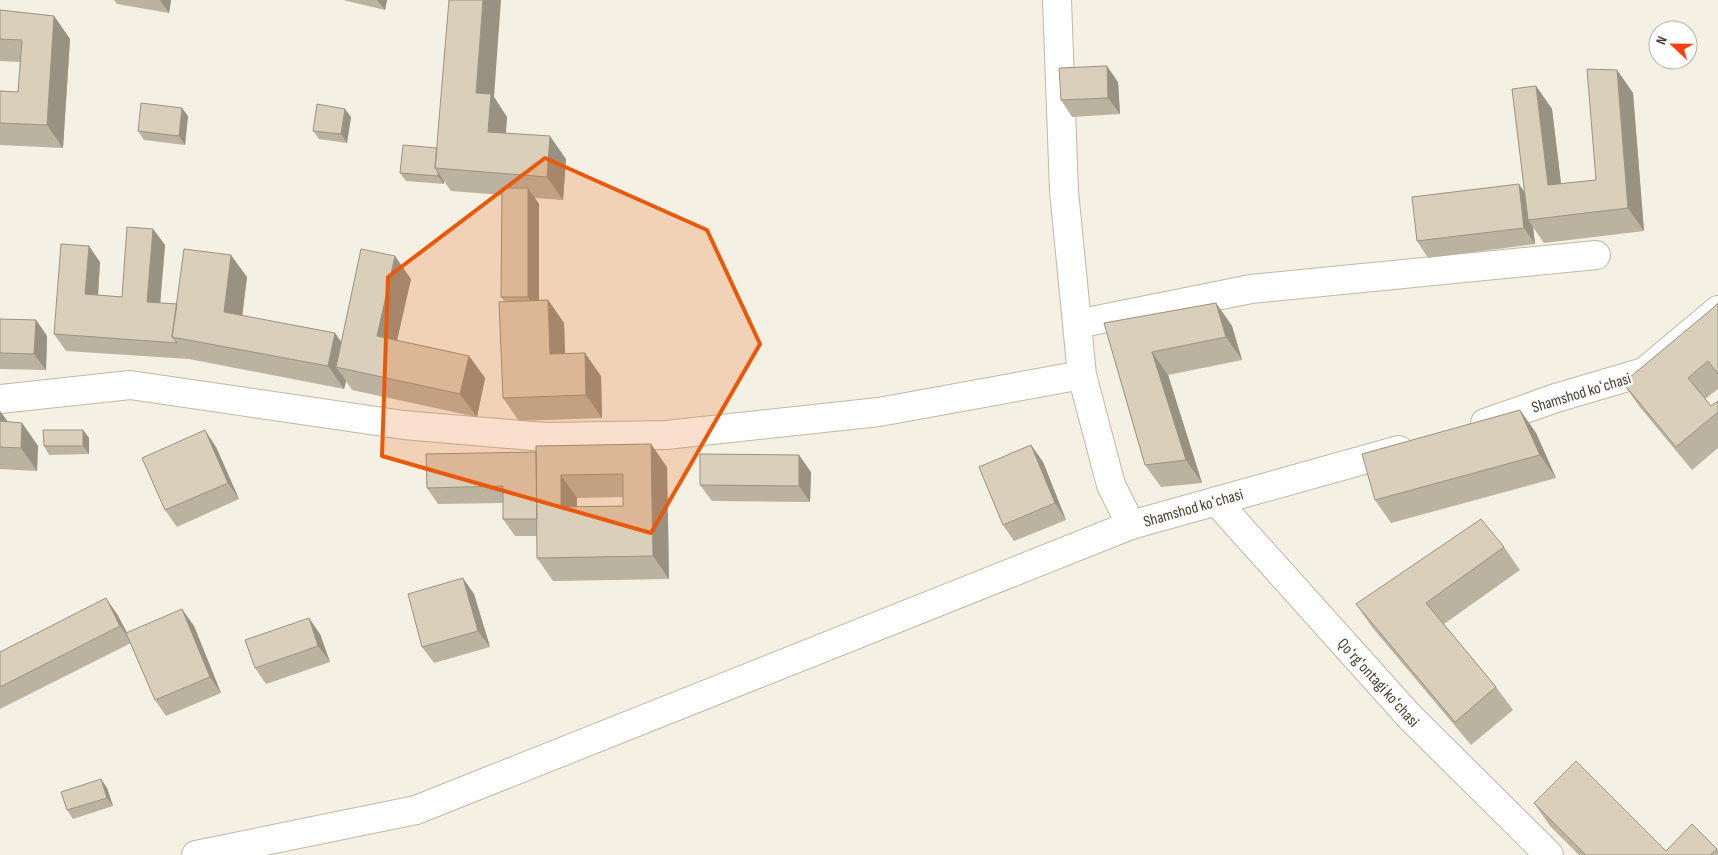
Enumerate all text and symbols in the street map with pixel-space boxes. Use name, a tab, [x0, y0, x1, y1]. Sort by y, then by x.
north arrow	[1648, 20, 1698, 70]
text: N	[1652, 34, 1671, 47]
street label: Shamshod koʻchasi	[1530, 369, 1633, 418]
street label: Shamshod koʻchasi	[1141, 485, 1245, 532]
street label: Qoʻrgʻontagi koʻchasi	[1333, 635, 1423, 731]

